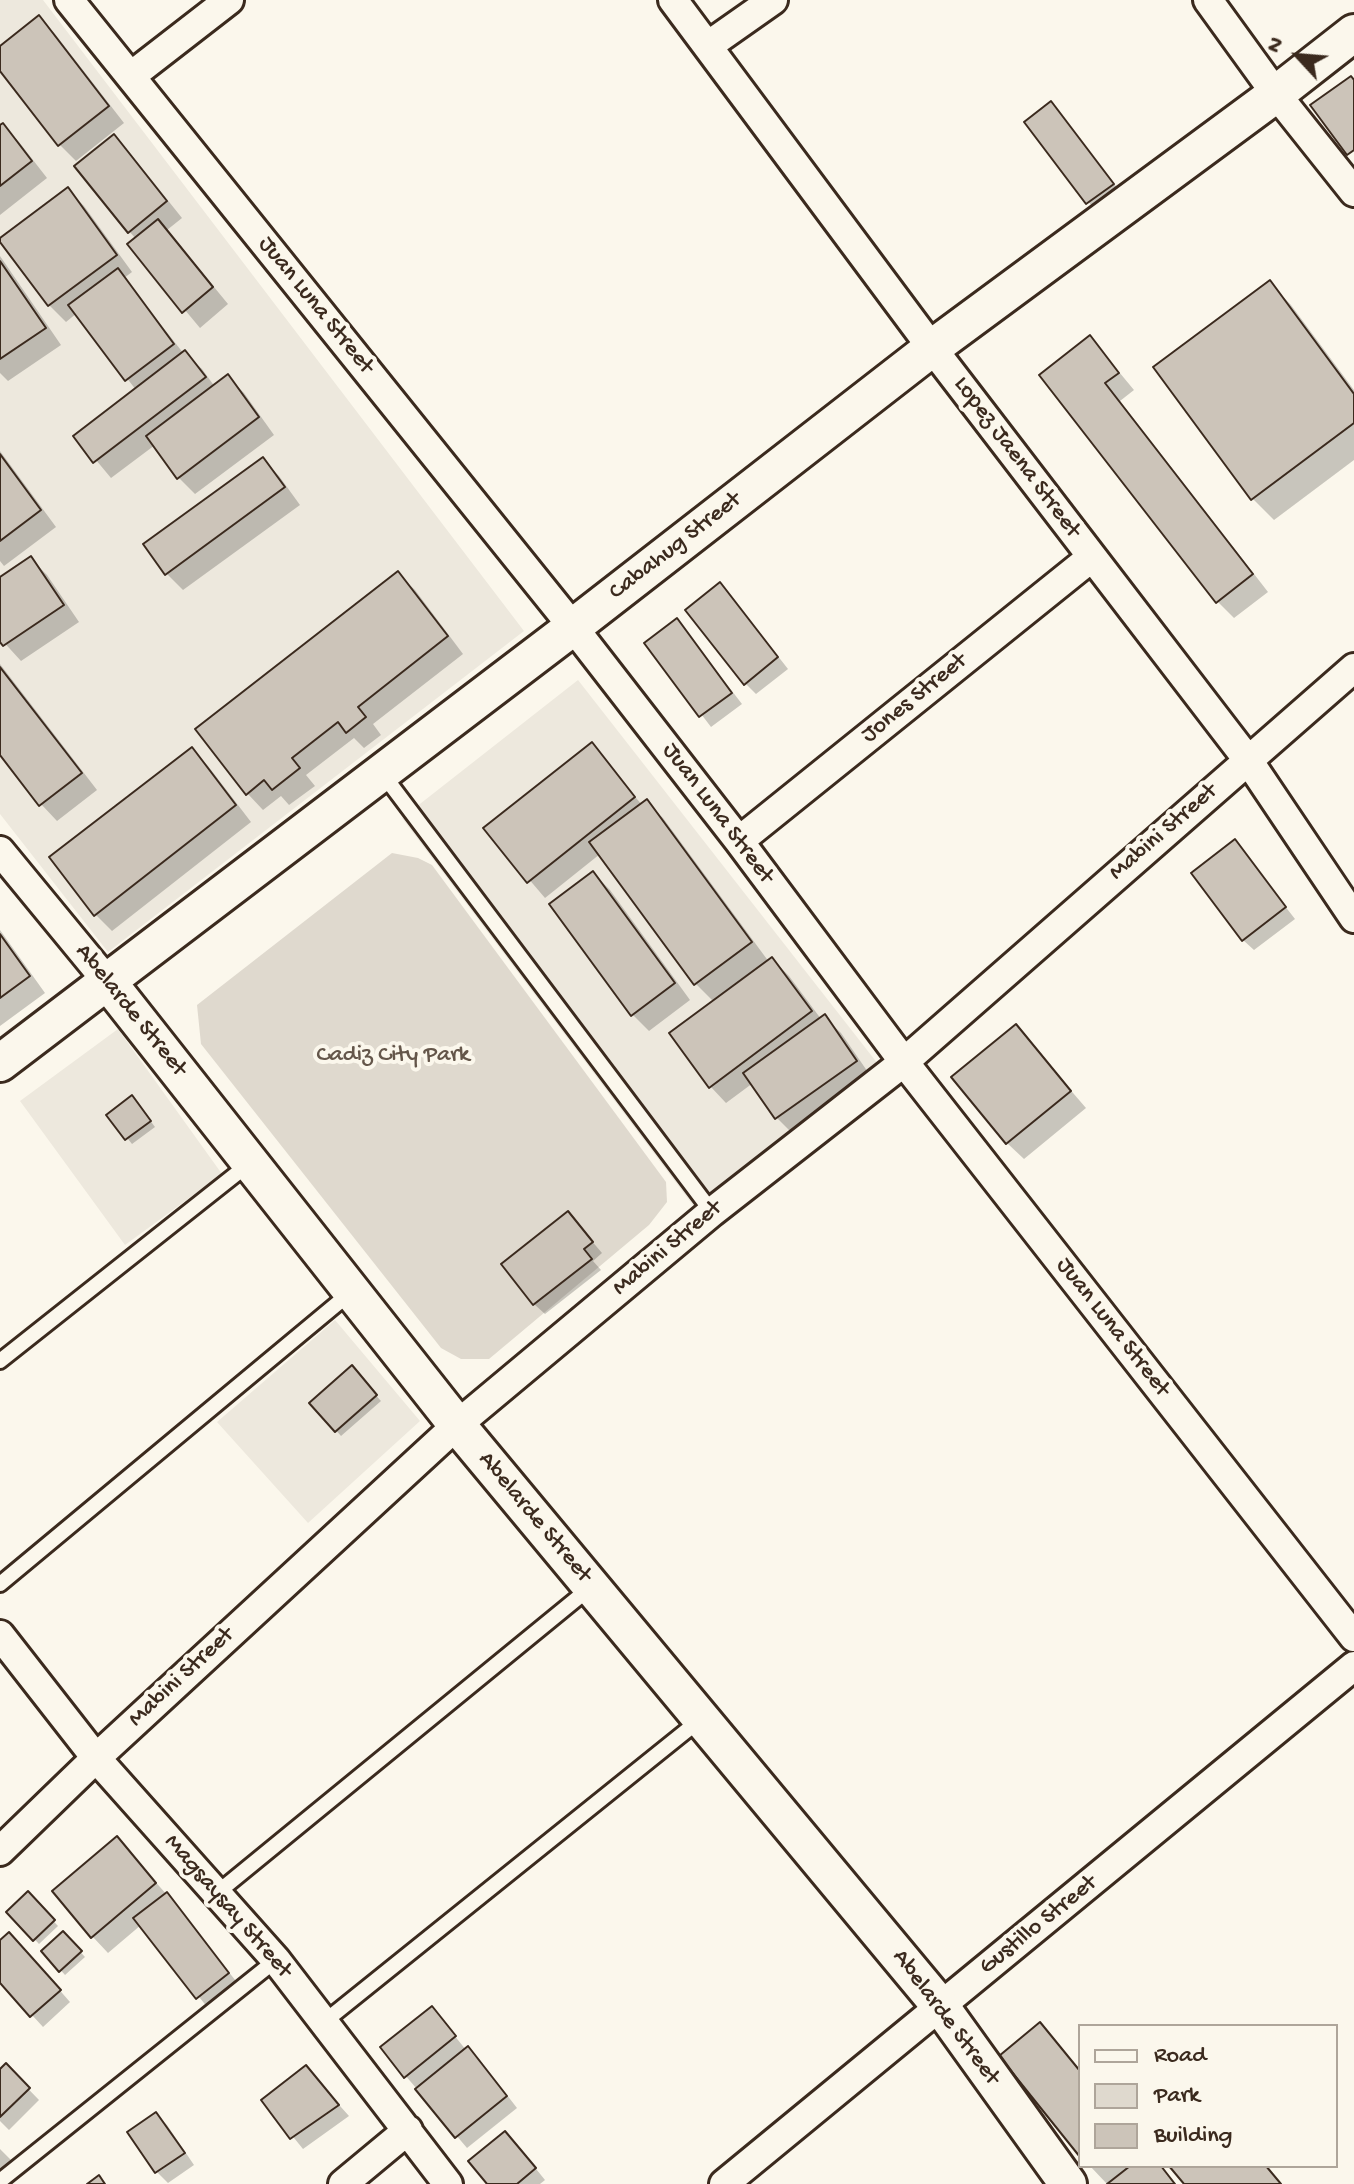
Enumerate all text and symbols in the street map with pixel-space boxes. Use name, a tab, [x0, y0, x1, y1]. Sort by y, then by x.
north arrow	[1258, 16, 1338, 96]
text: N	[1262, 33, 1291, 58]
street label: Juan Luna Street	[251, 231, 379, 381]
street label: Lopez Jaena Street	[946, 372, 1086, 544]
street label: Cabahug Street	[604, 486, 748, 608]
street label: Jones Street	[856, 648, 974, 750]
street label: Juan Luna Street	[655, 738, 779, 890]
street label: Mabini Street	[1104, 778, 1224, 888]
street label: Abelarde Street	[68, 939, 192, 1083]
park label: Cadiz City Park	[316, 1042, 470, 1070]
street label: Mabini Street	[607, 1195, 729, 1303]
street label: Juan Luna Street	[1049, 1253, 1175, 1403]
street label: Abelarde Street	[471, 1447, 597, 1589]
street label: Mabini Street	[123, 1622, 241, 1734]
street label: Magsaysay Street	[157, 1829, 297, 1985]
street label: Gustillo Street	[974, 1870, 1104, 1982]
street label: Abelarde Street	[885, 1944, 1005, 2092]
legend	[1078, 2024, 1338, 2168]
text: Road	[1154, 2042, 1206, 2071]
text: Park	[1154, 2082, 1200, 2111]
text: Building	[1154, 2122, 1232, 2151]

